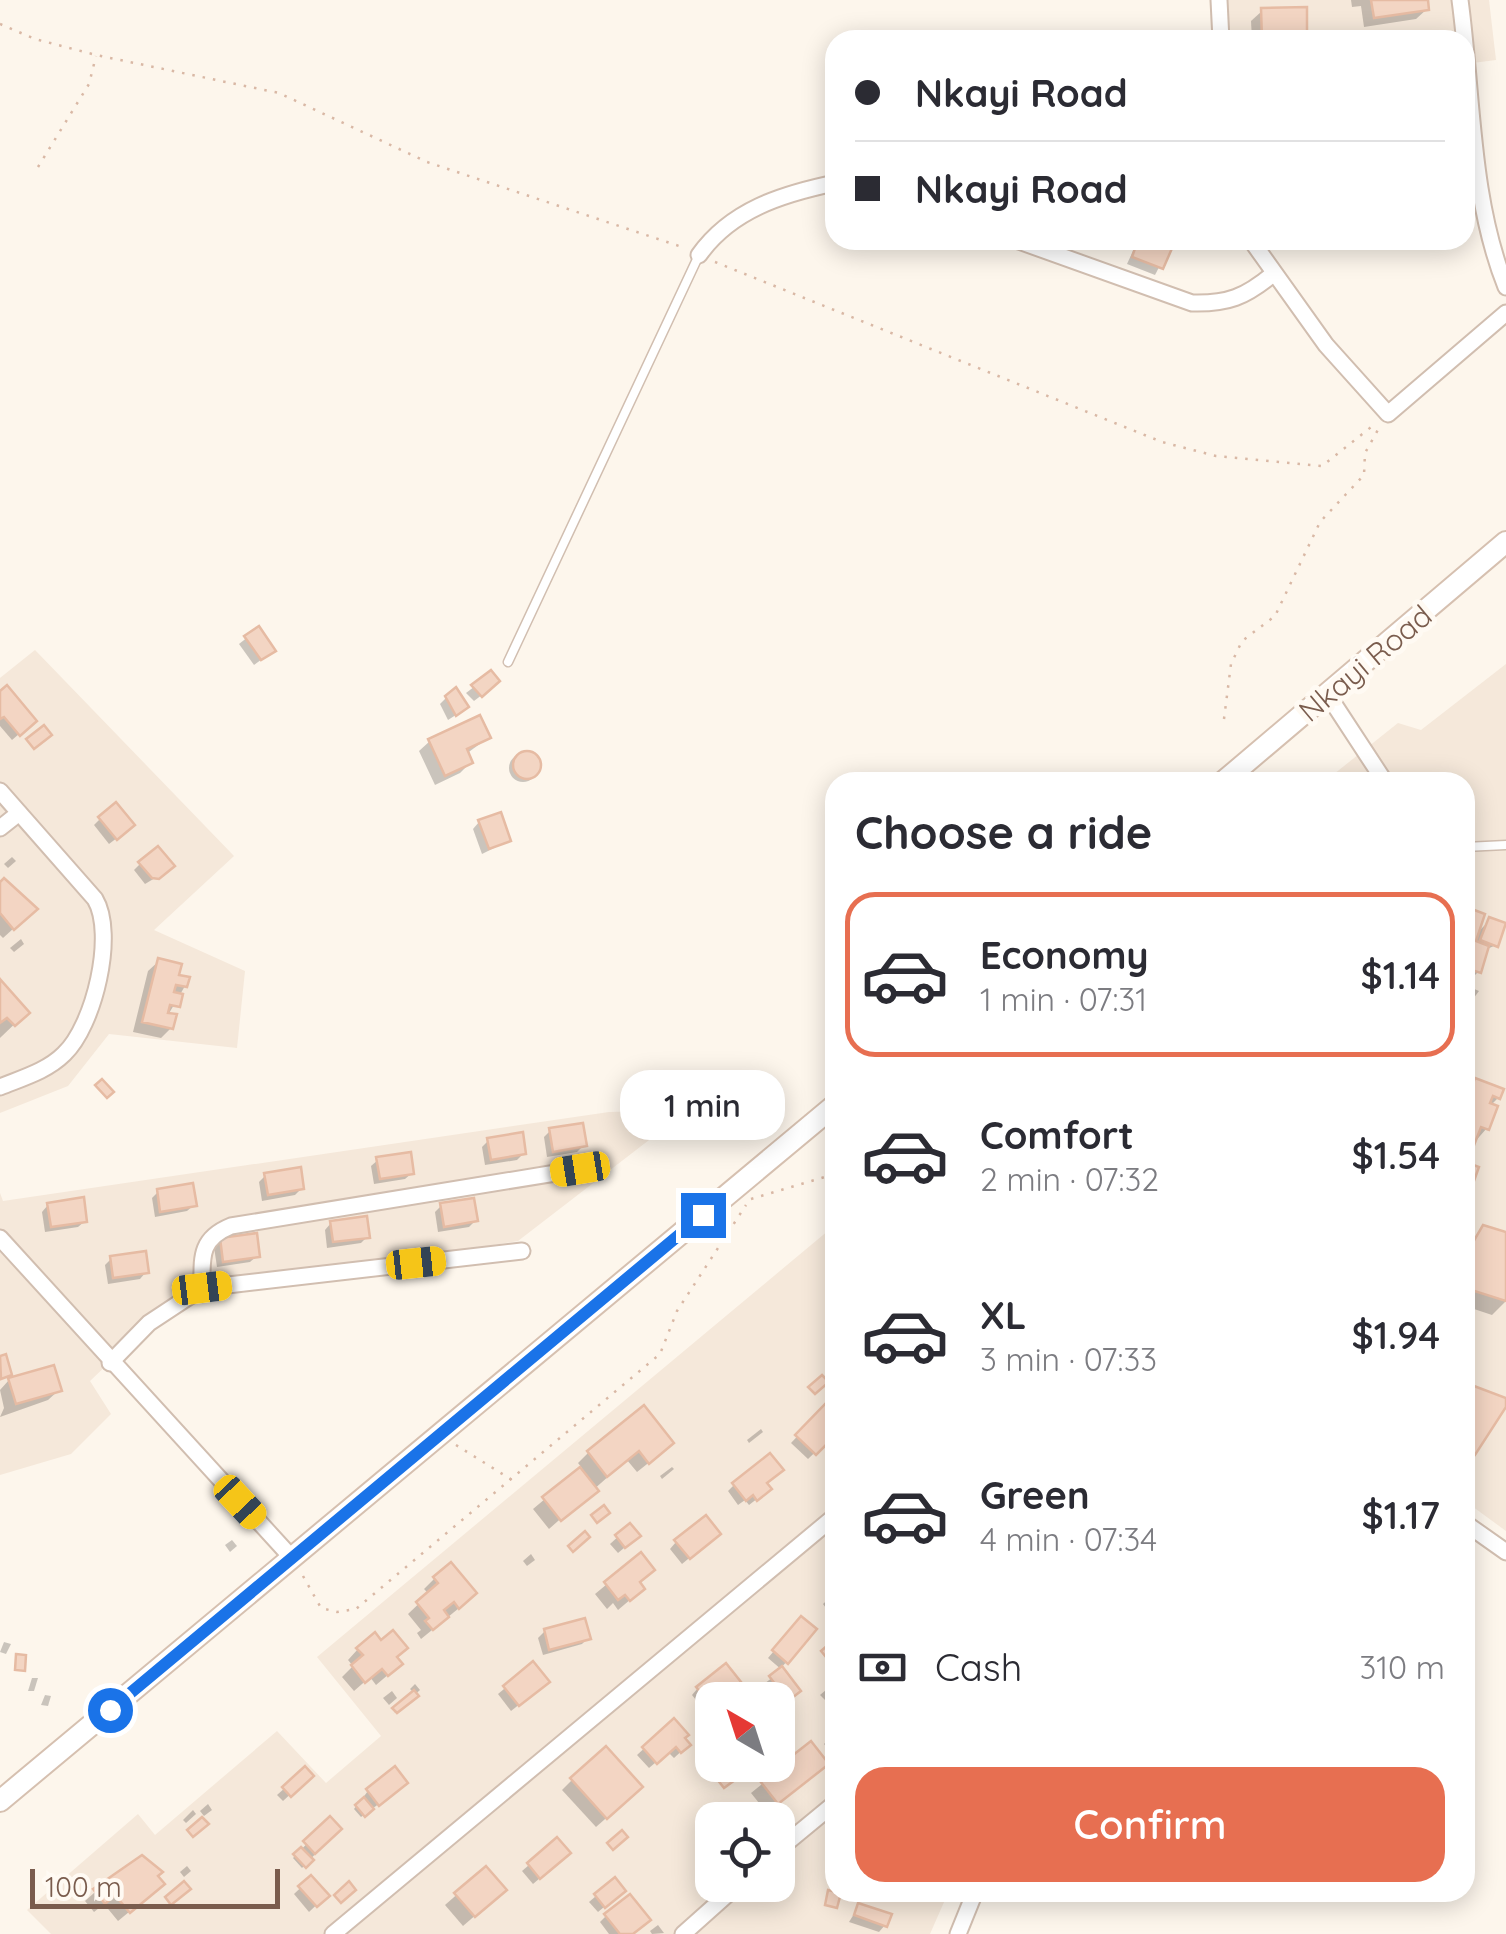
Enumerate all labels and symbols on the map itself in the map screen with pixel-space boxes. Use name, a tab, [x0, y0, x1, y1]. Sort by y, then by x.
street label: Nkayi Road	[1291, 596, 1439, 730]
callout: 1 min	[620, 1070, 786, 1140]
car	[548, 1149, 612, 1189]
route end	[681, 1193, 726, 1238]
car	[385, 1245, 447, 1281]
car	[170, 1269, 234, 1307]
car	[209, 1470, 271, 1534]
north arrow	[695, 1682, 795, 1782]
route start	[88, 1688, 133, 1733]
scale bar	[30, 1864, 280, 1908]

